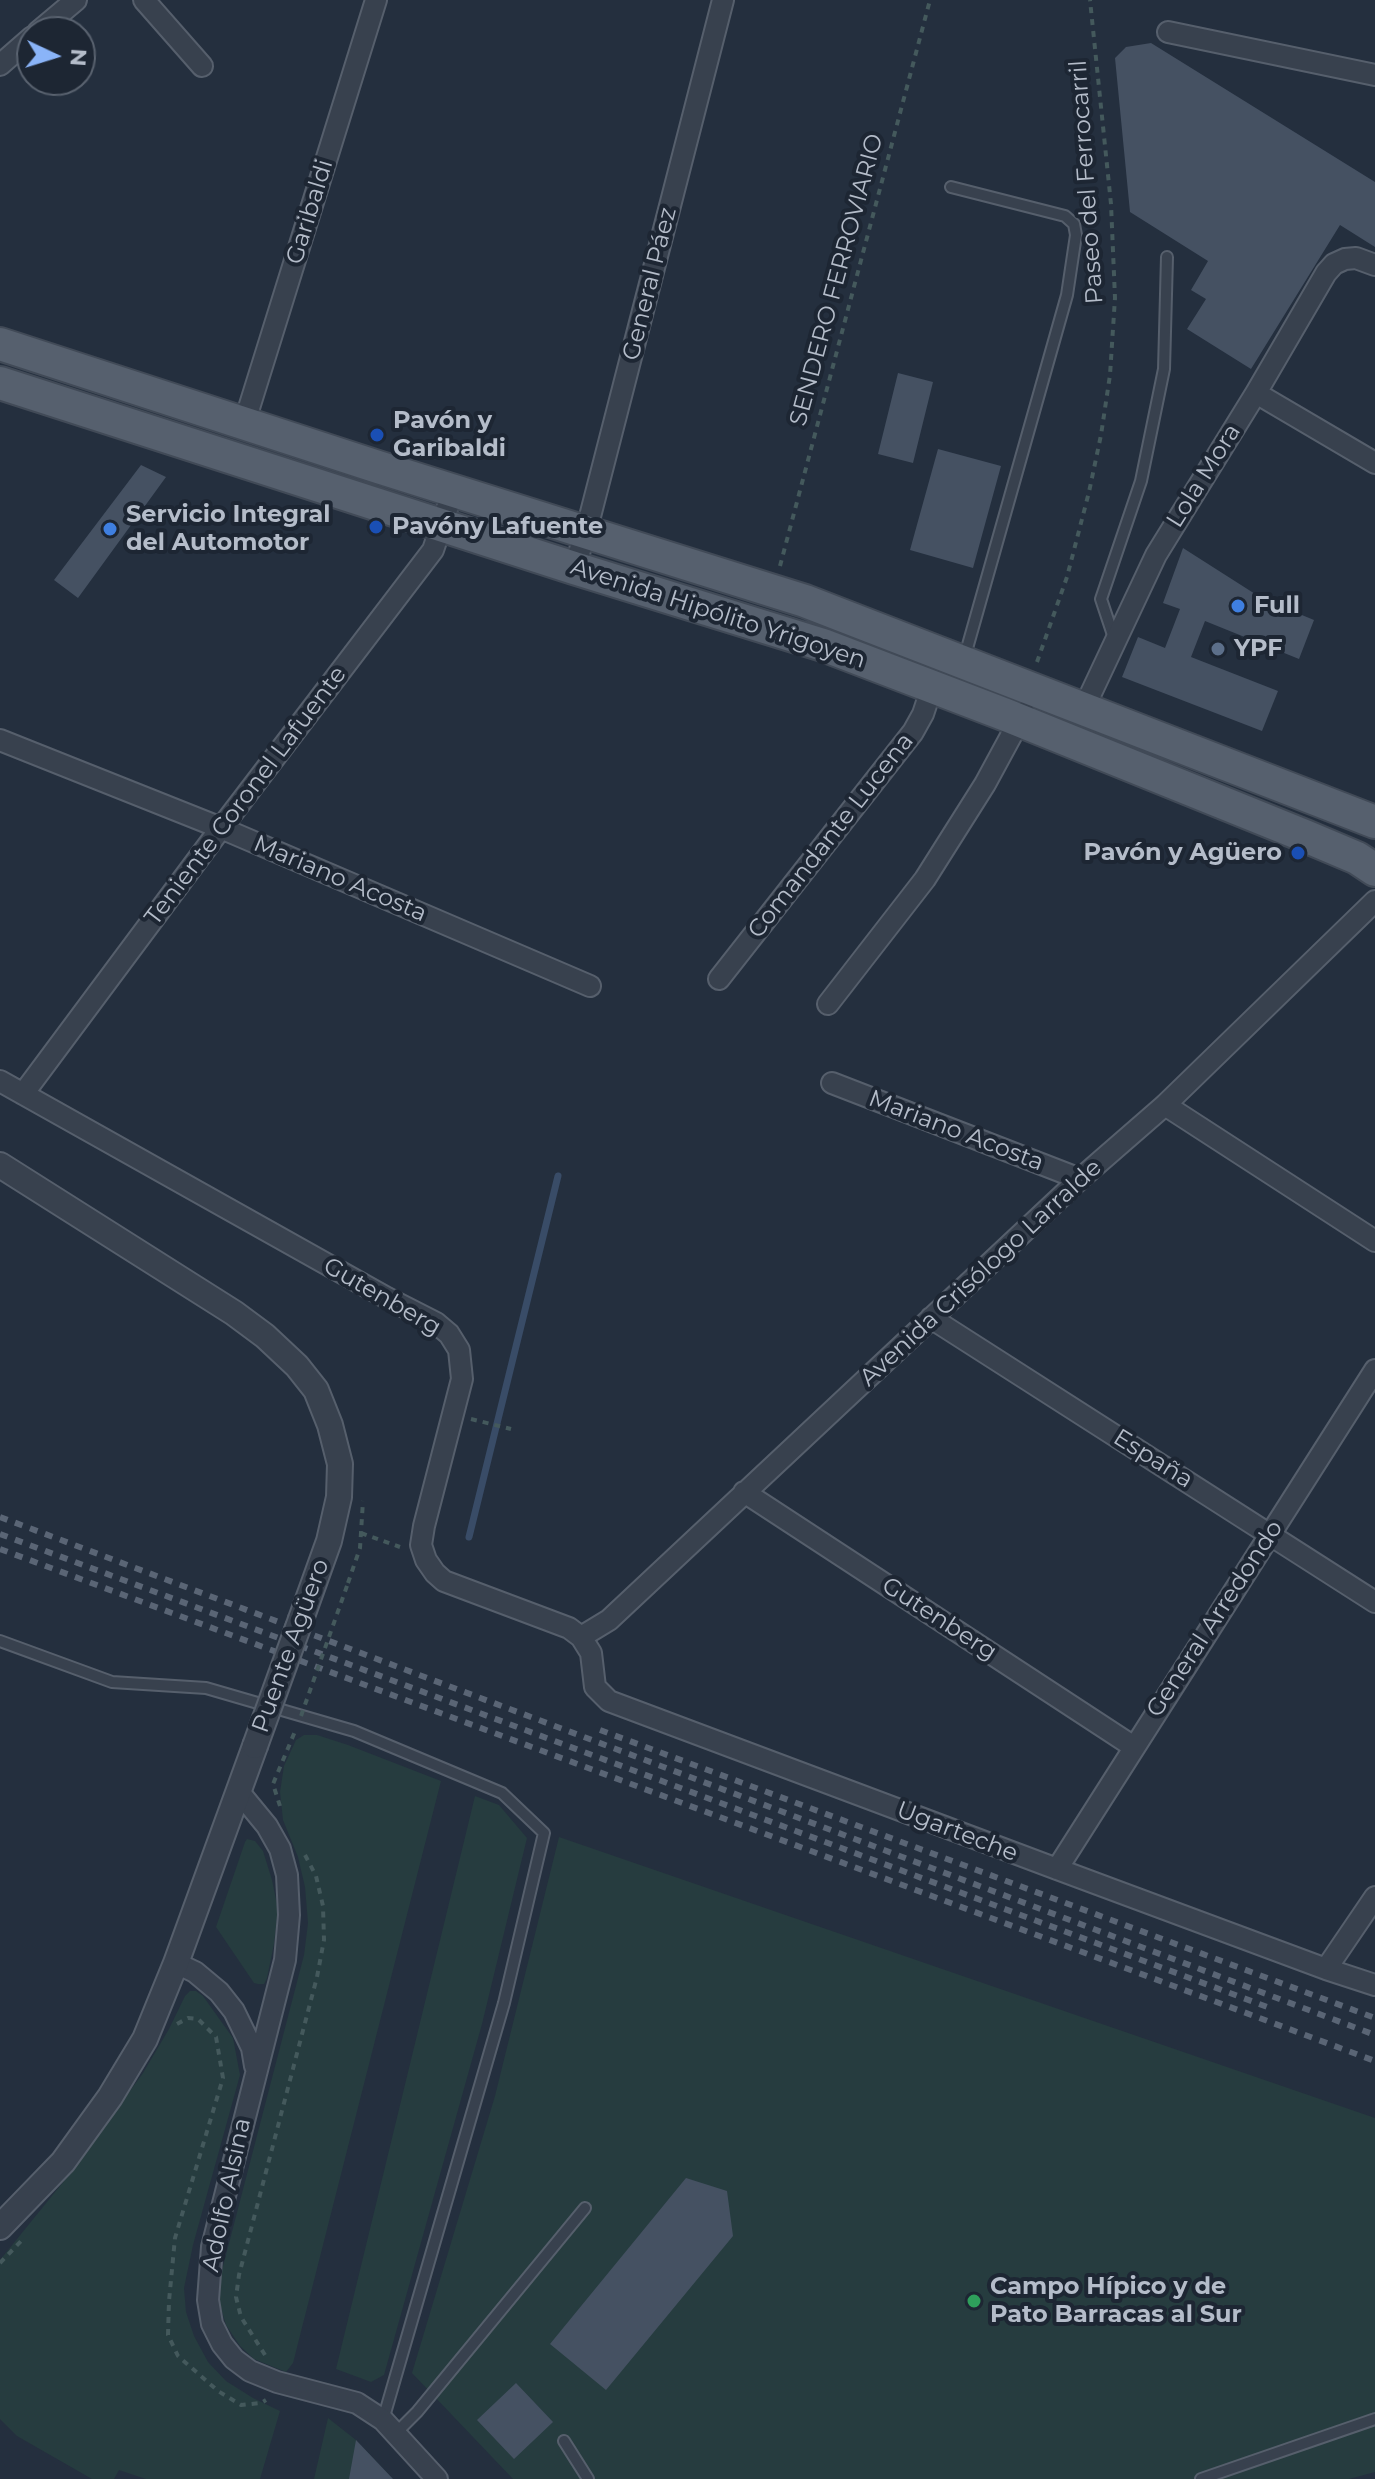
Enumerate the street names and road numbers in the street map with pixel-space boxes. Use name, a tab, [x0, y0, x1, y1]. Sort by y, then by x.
street label: Paseo del Ferrocarril	[1064, 59, 1110, 305]
street label: SENDERO FERROVIARIO	[784, 131, 890, 429]
street label: Garibaldi	[280, 156, 340, 268]
street label: General Páez	[617, 204, 683, 364]
street label: Lola Mora	[1161, 419, 1247, 533]
street label: Avenida Hipólito Yrigoyen	[567, 553, 869, 675]
street label: Teniente Coronel Lafuente	[139, 661, 353, 931]
street label: Comandante Lucena	[742, 728, 920, 944]
street label: Mariano Acosta	[249, 830, 431, 928]
street label: Mariano Acosta	[864, 1084, 1048, 1178]
street label: Avenida Crisólogo Larralde	[854, 1153, 1108, 1393]
street label: Gutenberg	[318, 1252, 446, 1342]
street label: España	[1108, 1423, 1198, 1495]
street label: General Arredondo	[1141, 1515, 1289, 1723]
street label: Puente Agüero	[246, 1555, 336, 1737]
street label: Gutenberg	[876, 1571, 1002, 1667]
street label: Ugarteche	[892, 1796, 1022, 1868]
street label: Adolfo Alsina	[197, 2116, 257, 2274]

